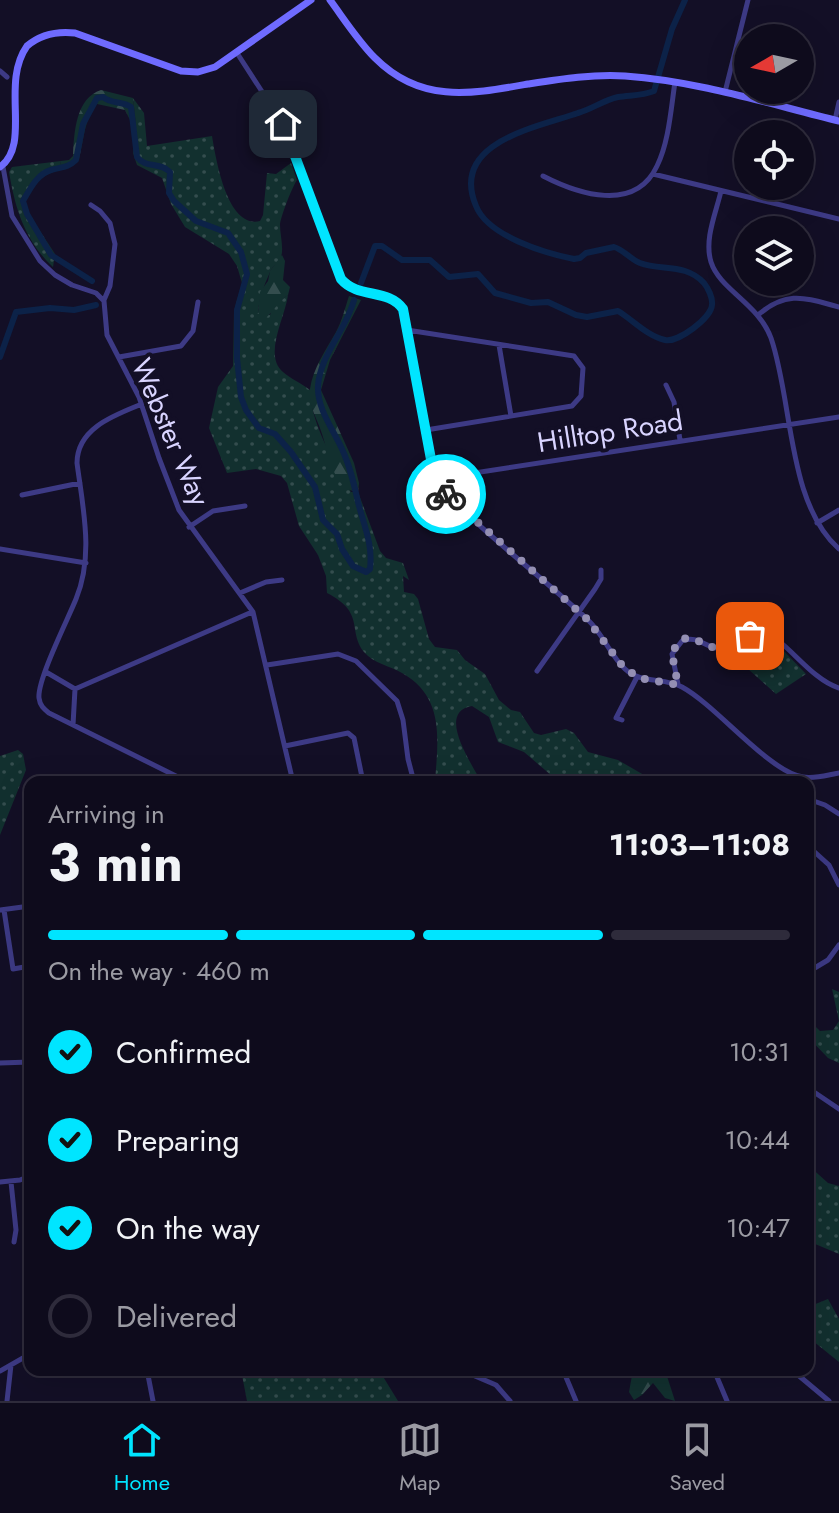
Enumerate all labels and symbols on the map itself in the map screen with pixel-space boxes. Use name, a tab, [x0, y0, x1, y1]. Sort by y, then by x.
north arrow	[734, 24, 814, 104]
pin	[249, 90, 317, 158]
street label: Webster Way	[121, 352, 220, 513]
street label: Hilltop Road	[534, 400, 686, 463]
courier	[406, 454, 486, 534]
pin	[716, 602, 784, 670]

